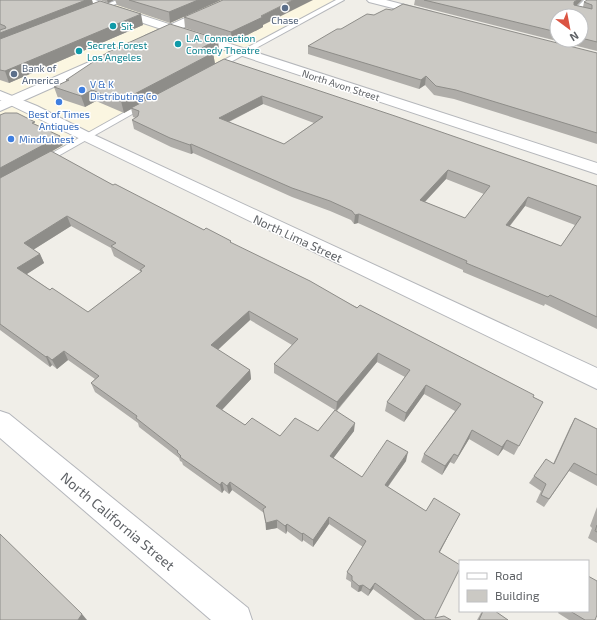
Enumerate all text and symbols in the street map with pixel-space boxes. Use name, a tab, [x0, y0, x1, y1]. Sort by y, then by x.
marker: Chase	[280, 3, 290, 13]
north arrow	[549, 8, 589, 48]
place label: Chase	[271, 14, 299, 26]
place label: Sit	[121, 20, 133, 32]
marker: Sit	[108, 21, 118, 31]
text: N	[568, 29, 581, 45]
place label: L.A. Connection Comedy Theatre	[186, 32, 260, 56]
place label: Secret Forest Los Angeles	[87, 39, 147, 63]
marker: L.A. Connection Comedy Theatre	[173, 39, 183, 49]
marker: Secret Forest Los Angeles	[74, 46, 84, 56]
place label: Bank of America	[22, 62, 59, 86]
street label: North Avon Street	[301, 67, 382, 103]
marker: Bank of America	[9, 69, 19, 79]
place label: V & K Distributing Co	[90, 78, 158, 102]
marker: V & K Distributing Co	[77, 85, 87, 95]
marker: Best of Times Antiques	[54, 97, 64, 107]
place label: Best of Times Antiques	[28, 108, 90, 132]
place label: Mindfulnest	[19, 133, 75, 145]
marker: Mindfulnest	[6, 134, 16, 144]
street label: North Lima Street	[251, 211, 345, 265]
street label: North California Street	[58, 468, 178, 574]
legend	[459, 560, 589, 612]
text: Road	[495, 568, 523, 582]
text: Building	[495, 588, 540, 602]

